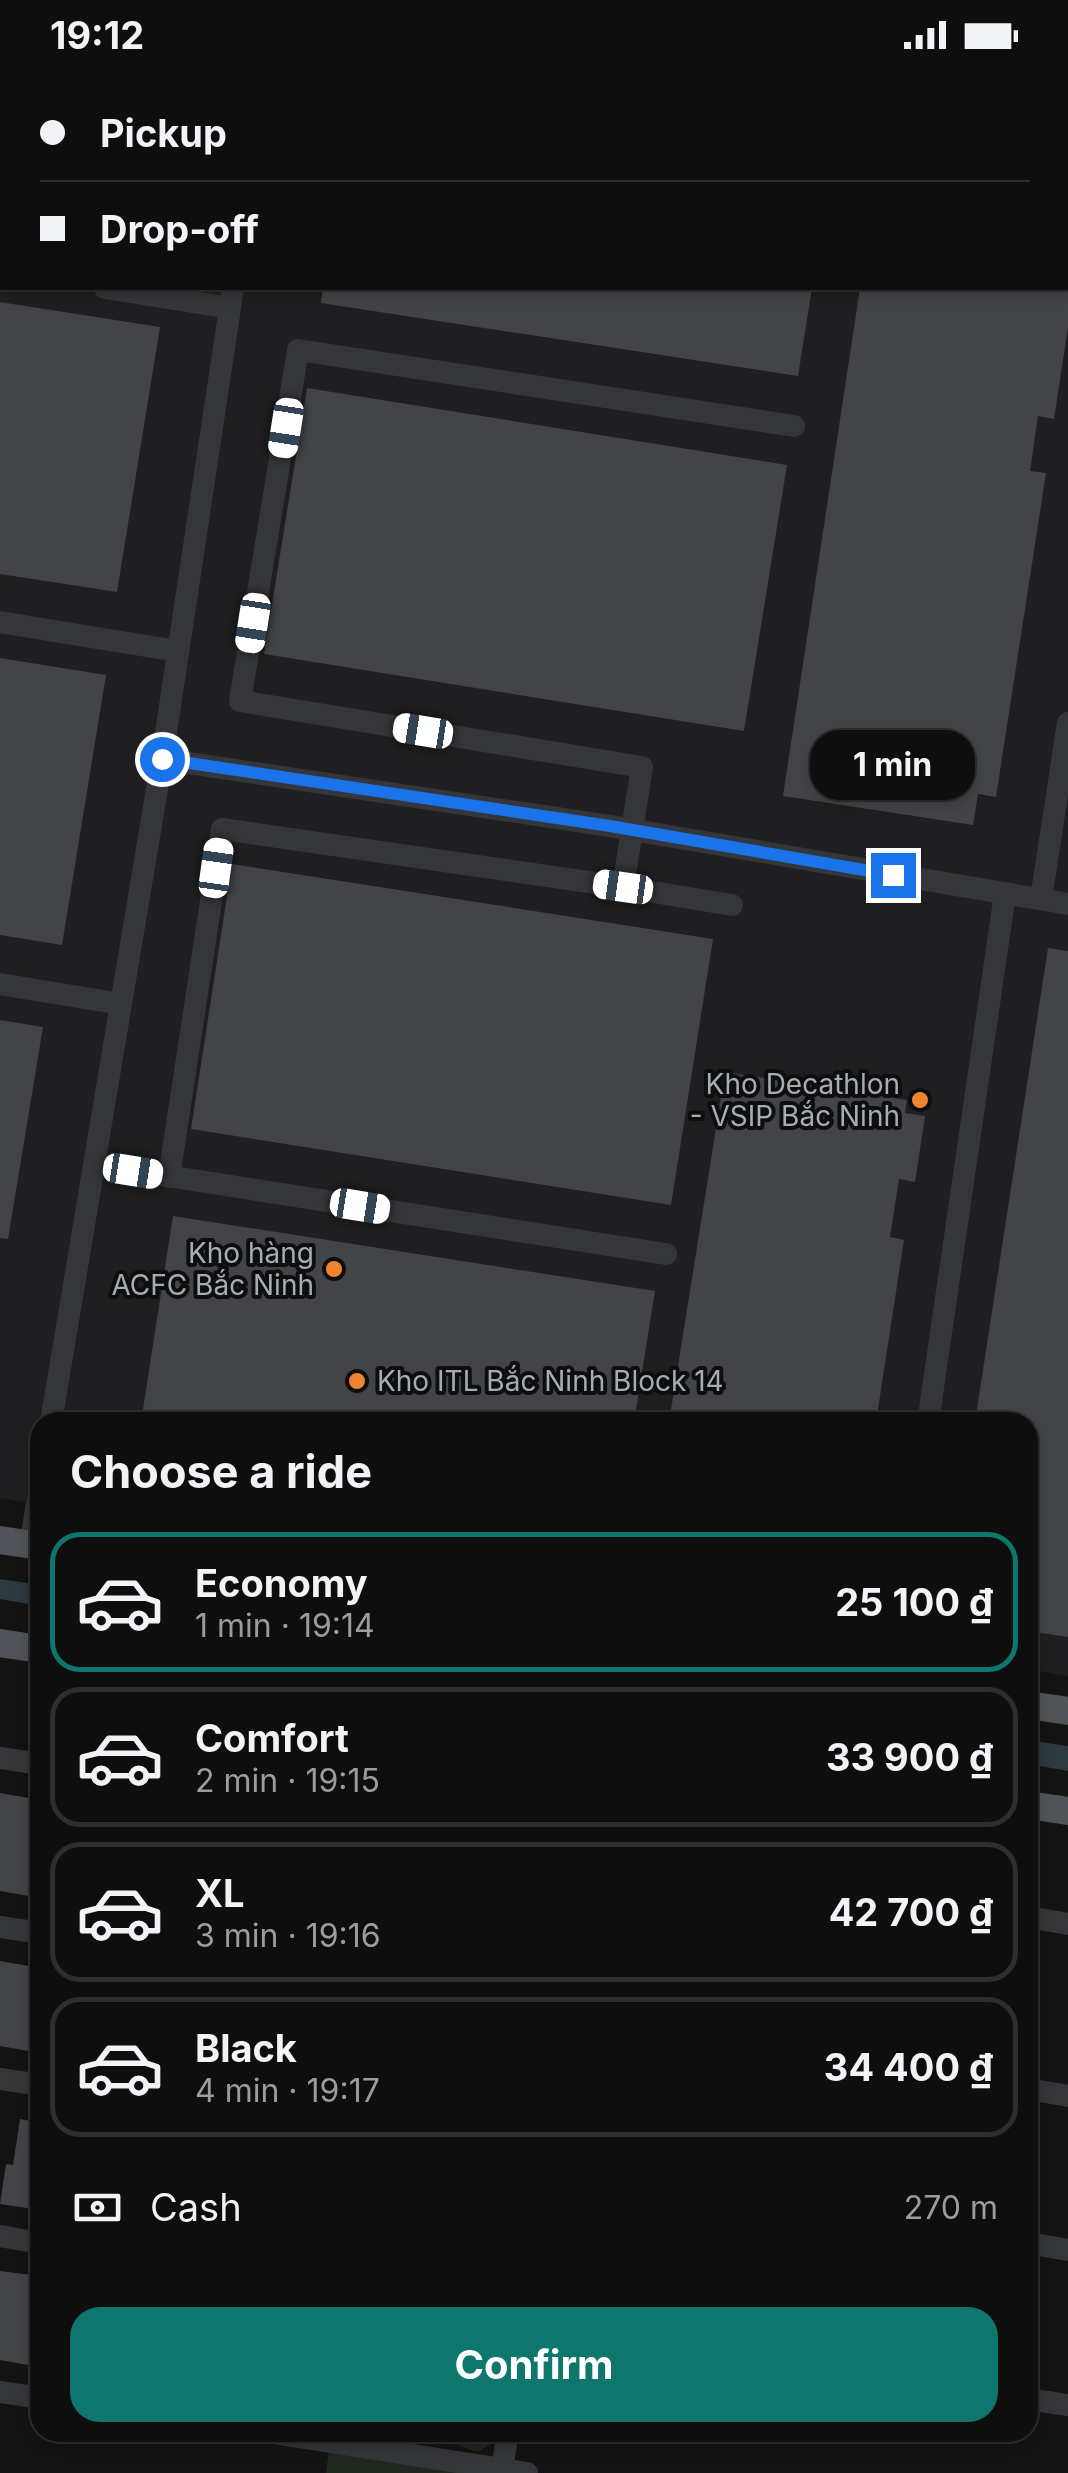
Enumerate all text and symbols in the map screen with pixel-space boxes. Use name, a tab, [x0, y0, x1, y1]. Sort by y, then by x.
text: 19:12	[50, 12, 144, 58]
text: Pickup	[100, 110, 227, 156]
text: Drop-off	[100, 206, 259, 252]
car	[266, 396, 306, 460]
car	[233, 591, 273, 655]
car	[391, 711, 455, 751]
callout: 1 min	[810, 730, 976, 800]
route start	[140, 737, 185, 782]
text: 1 min	[853, 745, 932, 784]
car	[197, 836, 235, 900]
route end	[871, 853, 916, 898]
car	[591, 868, 655, 906]
place label: Kho Decathlon - VSIP Bắc Ninh	[690, 1067, 900, 1133]
marker: Kho Decathlon - VSIP Bắc Ninh	[909, 1089, 931, 1111]
car	[101, 1151, 165, 1191]
car	[328, 1186, 392, 1226]
place label: Kho hàng ACFC Bắc Ninh	[111, 1236, 314, 1302]
marker: Kho hàng ACFC Bắc Ninh	[323, 1258, 345, 1280]
place label: Kho ITL Bắc Ninh Block 14	[377, 1364, 724, 1398]
marker: Kho ITL Bắc Ninh Block 14	[346, 1370, 368, 1392]
text: Choose a ride	[70, 1444, 372, 1499]
icon: car	[75, 1557, 165, 1647]
text: Economy	[195, 1560, 368, 1606]
text: 25 100 ₫	[835, 1579, 993, 1625]
text: 1 min · 19:14	[195, 1606, 375, 1645]
icon: car	[75, 1712, 165, 1802]
text: Comfort	[195, 1715, 349, 1761]
text: 33 900 ₫	[826, 1734, 993, 1780]
text: 2 min · 19:15	[195, 1761, 380, 1800]
icon: car	[75, 1867, 165, 1957]
text: XL	[195, 1870, 245, 1916]
text: 42 700 ₫	[829, 1889, 993, 1935]
text: 3 min · 19:16	[195, 1916, 381, 1955]
icon: car	[75, 2022, 165, 2112]
text: Black	[195, 2025, 297, 2071]
text: 34 400 ₫	[824, 2044, 993, 2090]
text: 4 min · 19:17	[195, 2071, 380, 2110]
icon: cash	[70, 2180, 125, 2235]
text: Cash	[150, 2184, 242, 2230]
text: 270 m	[904, 2188, 998, 2227]
button: Confirm	[70, 2307, 998, 2422]

